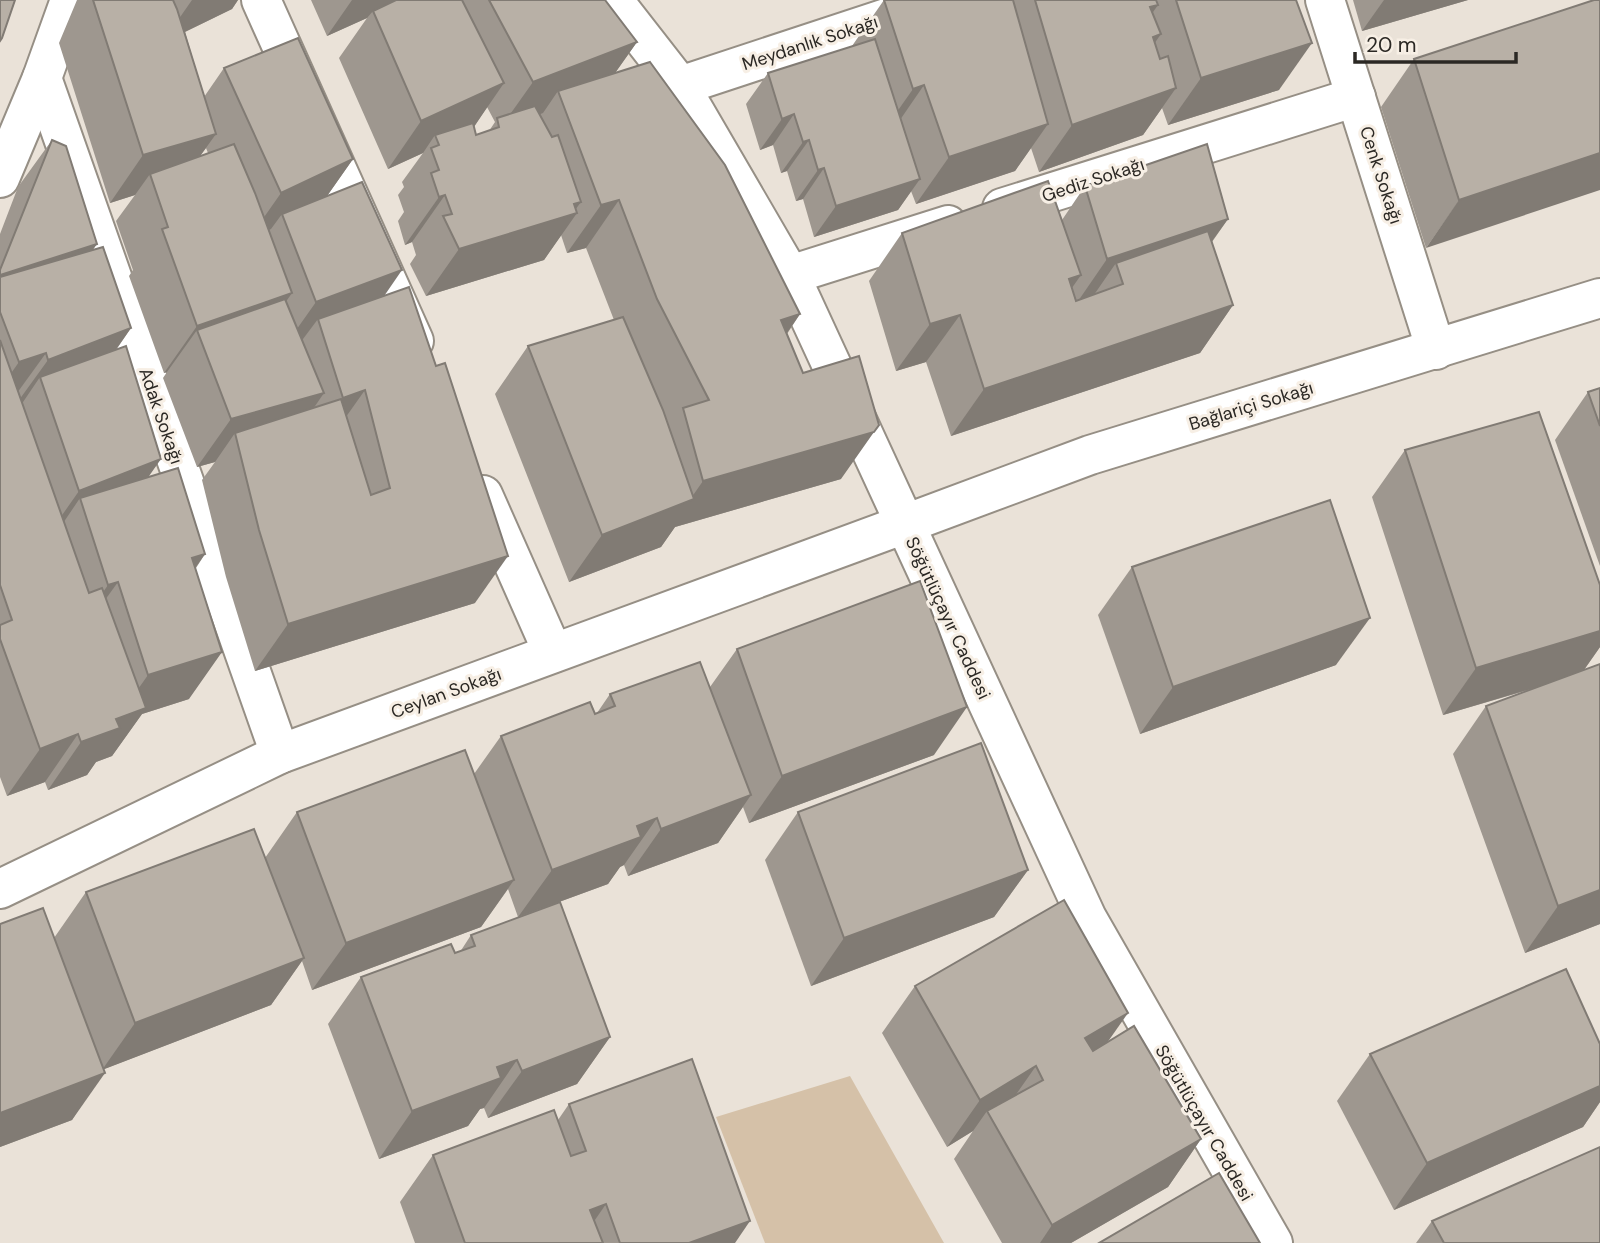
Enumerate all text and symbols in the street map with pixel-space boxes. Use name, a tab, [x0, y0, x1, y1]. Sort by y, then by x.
street label: Meydanlık Sokağı	[739, 10, 881, 76]
scale bar	[1355, 21, 1516, 65]
text: 20 m	[1366, 31, 1417, 59]
street label: Cenk Sokağı	[1354, 123, 1408, 227]
street label: Gediz Sokağı	[1039, 152, 1147, 208]
street label: Adak Sokağı	[133, 365, 189, 467]
street label: Bağlariçi Sokağı	[1186, 376, 1316, 436]
street label: Söğütlüçayır Caddesi	[900, 533, 996, 703]
street label: Ceylan Sokağı	[388, 662, 504, 724]
street label: Söğütlüçayır Caddesi	[1149, 1041, 1259, 1205]

